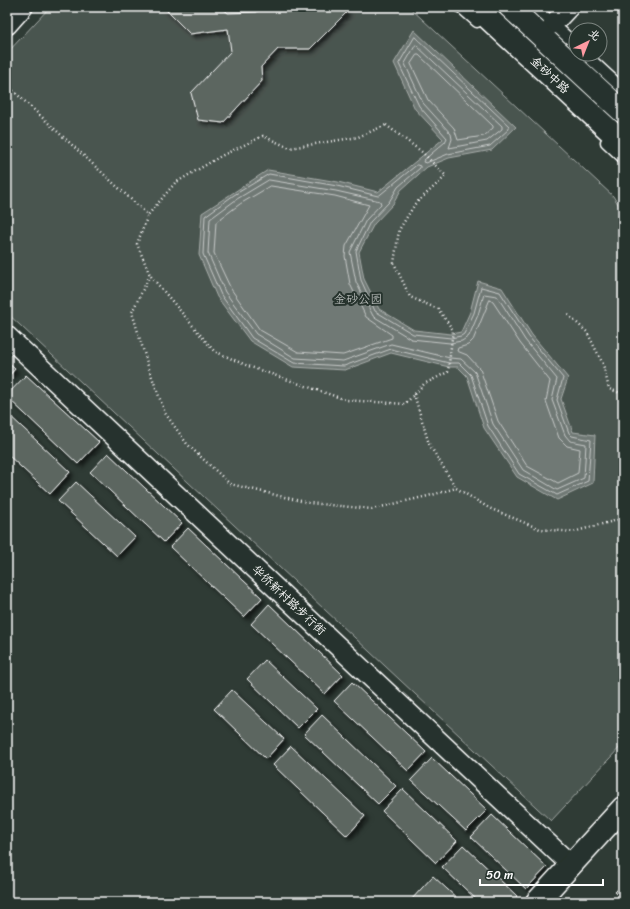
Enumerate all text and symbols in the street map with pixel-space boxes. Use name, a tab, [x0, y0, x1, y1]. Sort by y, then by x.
north arrow	[568, 22, 608, 62]
text: 北	[584, 24, 605, 46]
street label: 金砂中路	[525, 51, 575, 99]
park label: 金砂公园	[334, 288, 382, 310]
street label: 华侨新村路步行街	[246, 559, 332, 641]
scale bar	[480, 861, 603, 887]
text: 50 m	[486, 864, 513, 886]

